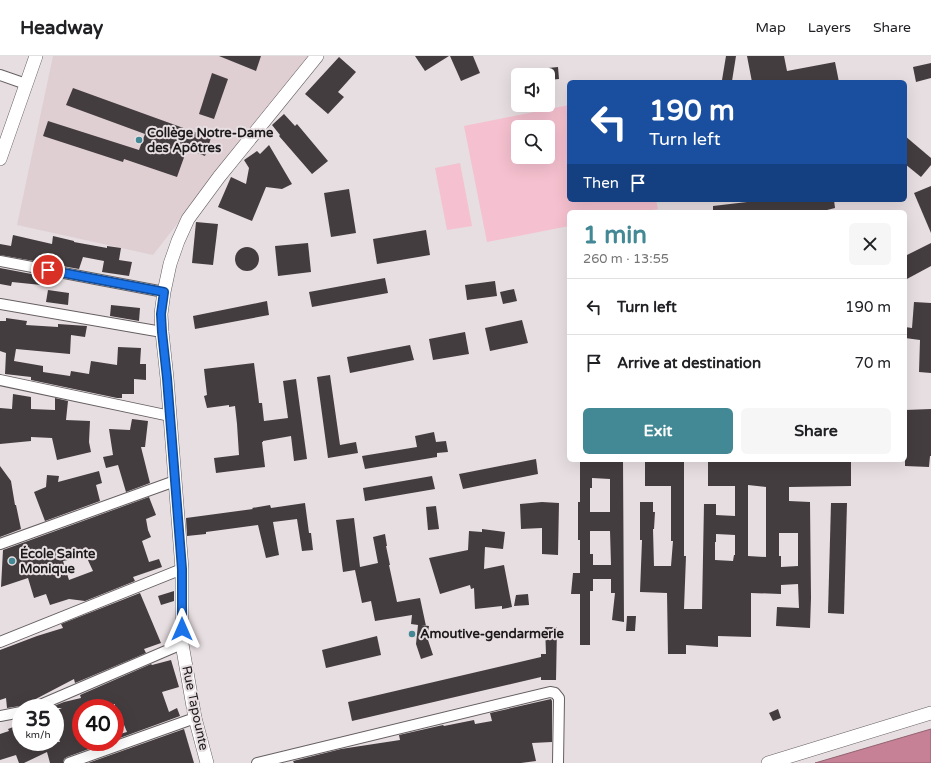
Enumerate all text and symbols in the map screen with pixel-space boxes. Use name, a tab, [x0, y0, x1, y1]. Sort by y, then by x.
text: Headway	[20, 17, 103, 39]
text: Map	[756, 19, 786, 36]
text: Layers	[808, 19, 851, 36]
text: Share	[873, 19, 911, 36]
map controls	[511, 68, 555, 164]
button: sound	[511, 68, 555, 112]
text: 190 m	[649, 94, 735, 128]
icon: left	[583, 96, 635, 148]
button: search	[511, 120, 555, 164]
place label: Collège Notre-Dame des Apôtres	[147, 125, 274, 156]
text: Turn left	[649, 128, 721, 150]
marker: Collège Notre-Dame des Apôtres	[134, 135, 144, 145]
icon: arrive	[627, 172, 649, 194]
text: Then	[583, 174, 619, 192]
text: 1 min	[583, 221, 647, 250]
button: close	[849, 223, 891, 265]
text: 260 m · 13:55	[583, 251, 669, 267]
pin	[31, 253, 65, 287]
icon: arrive	[37, 259, 59, 281]
icon: left	[583, 296, 605, 318]
text: Turn left	[617, 298, 677, 316]
text: 190 m	[845, 298, 891, 316]
icon: arrive	[583, 352, 605, 374]
text: Arrive at destination	[617, 354, 761, 372]
text: 70 m	[854, 354, 891, 372]
button: Exit	[583, 408, 733, 454]
button: Share	[741, 408, 891, 454]
place label: École Sainte Monique	[20, 545, 96, 577]
marker: École Sainte Monique	[7, 556, 17, 566]
position arrow	[161, 608, 203, 650]
place label: Amoutive-gendarmerie	[420, 626, 565, 642]
marker: Amoutive-gendarmerie	[407, 629, 417, 639]
street label: Rue Tapounte	[178, 664, 212, 752]
speed limit sign: 40	[72, 699, 124, 751]
text: 35	[25, 708, 51, 732]
text: km/h	[25, 729, 51, 741]

